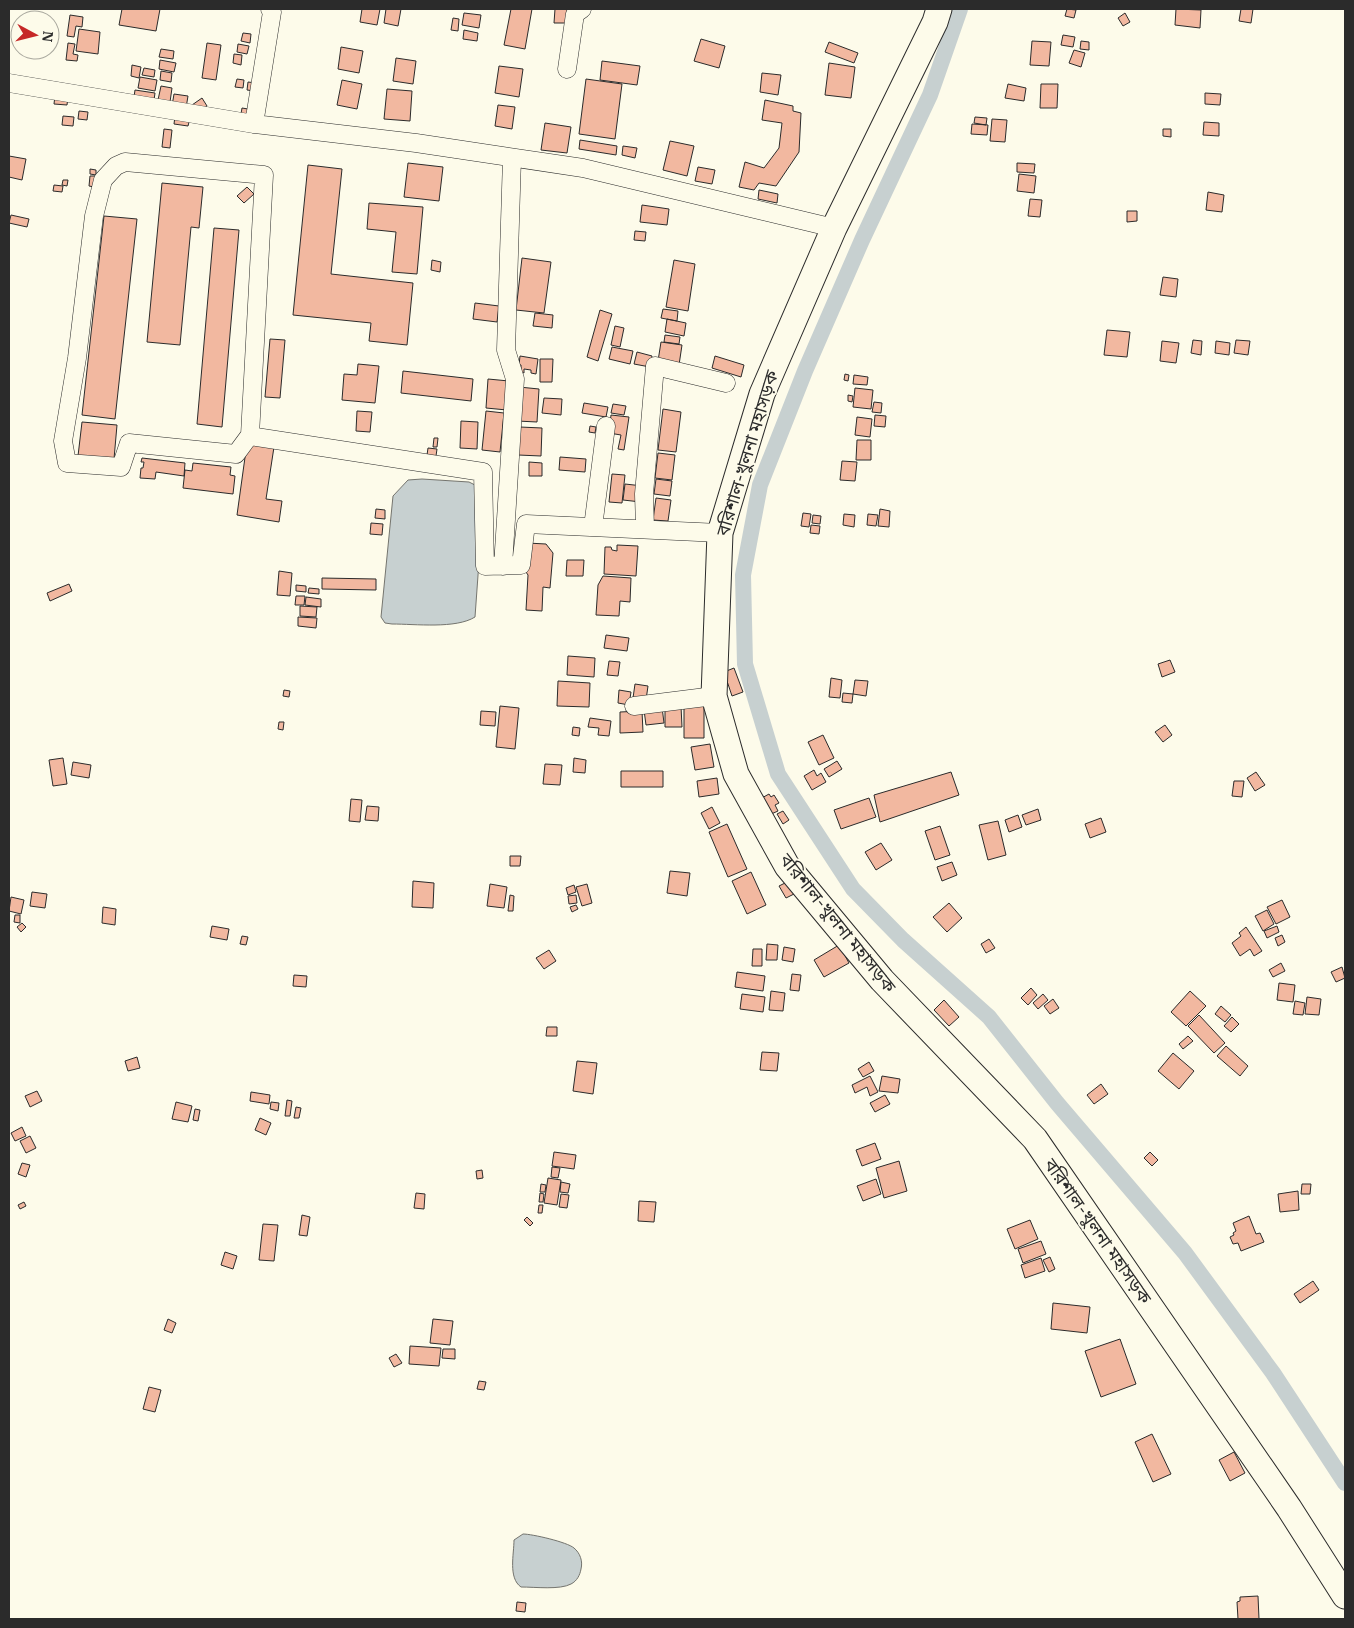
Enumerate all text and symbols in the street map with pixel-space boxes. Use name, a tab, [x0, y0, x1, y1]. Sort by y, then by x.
north arrow	[10, 10, 60, 60]
text: N	[38, 30, 58, 43]
street label: বরিশাল-খুলনা মহাসড়ক	[711, 367, 783, 540]
street label: বরিশাল-খুলনা মহাসড়ক	[774, 848, 901, 998]
street label: বরিশাল-খুলনা মহাসড়ক	[1039, 1153, 1157, 1309]

